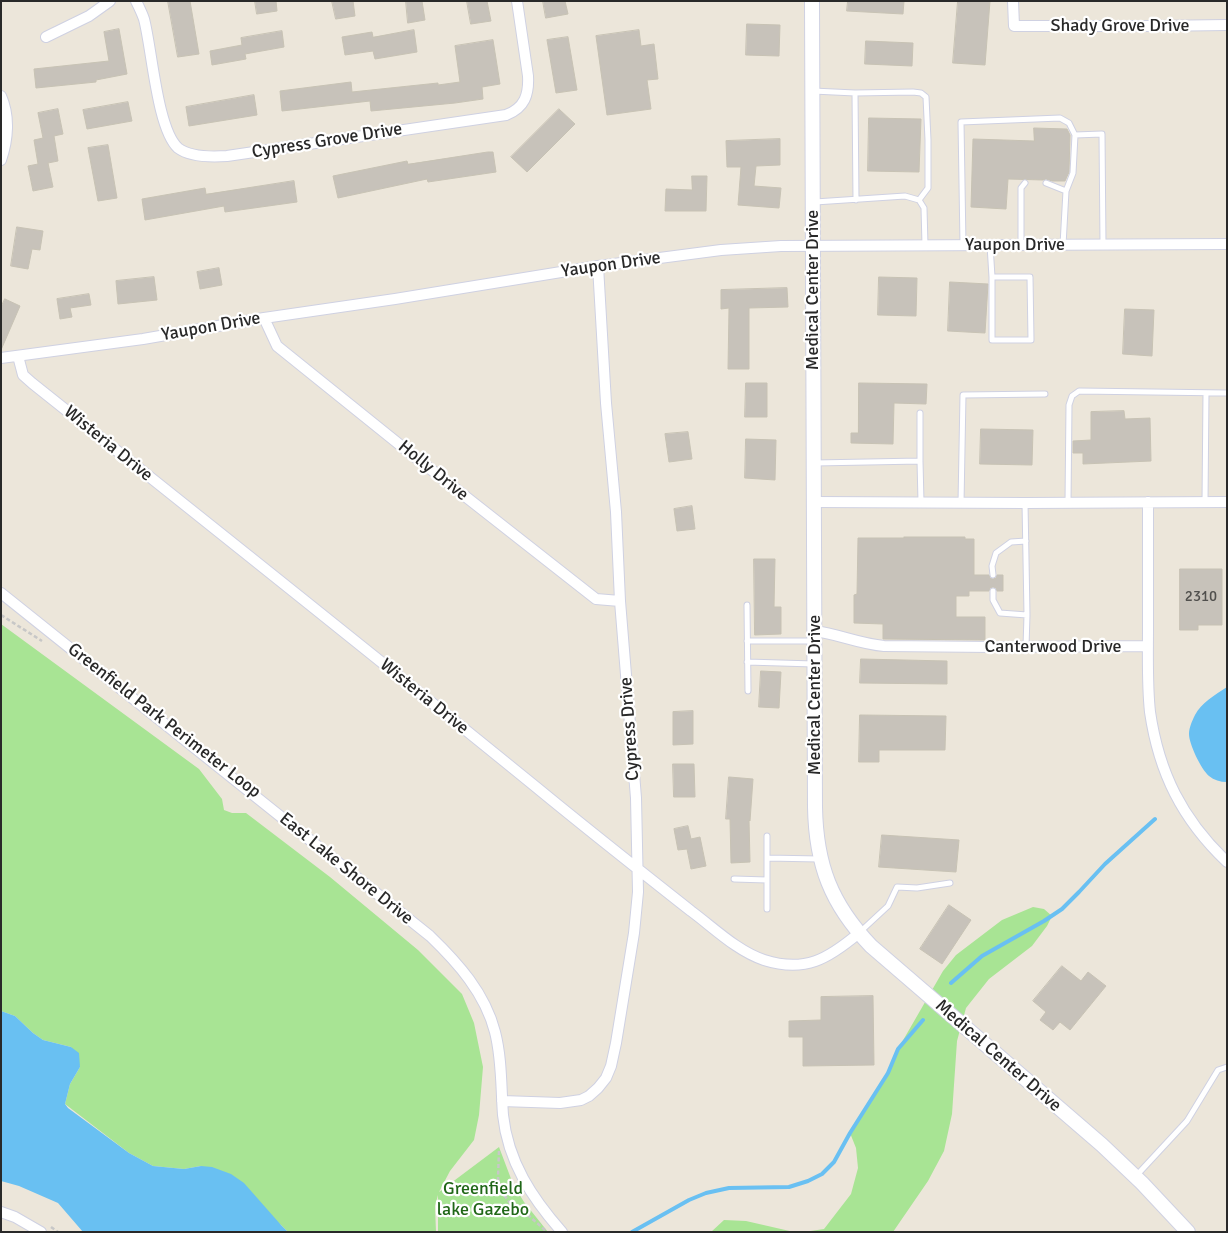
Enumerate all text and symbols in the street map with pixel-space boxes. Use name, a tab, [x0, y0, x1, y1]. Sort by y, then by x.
street label: Shady Grove Drive	[1051, 15, 1189, 37]
street label: Cypress Grove Drive	[250, 118, 404, 164]
street label: Medical Center Drive	[802, 210, 824, 370]
street label: Yaupon Drive	[965, 234, 1065, 256]
street label: Yaupon Drive	[560, 247, 662, 283]
street label: Yaupon Drive	[160, 308, 262, 346]
street label: Wisteria Drive	[59, 402, 157, 486]
street label: Holly Drive	[393, 436, 473, 506]
house number: 2310	[1185, 588, 1217, 606]
street label: Medical Center Drive	[804, 615, 826, 775]
street label: Canterwood Drive	[984, 636, 1122, 658]
street label: Greenfield Park Perimeter Loop	[63, 639, 265, 803]
street label: Wisteria Drive	[375, 655, 473, 739]
street label: Cypress Drive	[616, 676, 644, 782]
street label: East Lake Shore Drive	[275, 808, 417, 930]
street label: Medical Center Drive	[930, 995, 1066, 1117]
park label: Greenfield lake Gazebo	[437, 1178, 529, 1220]

